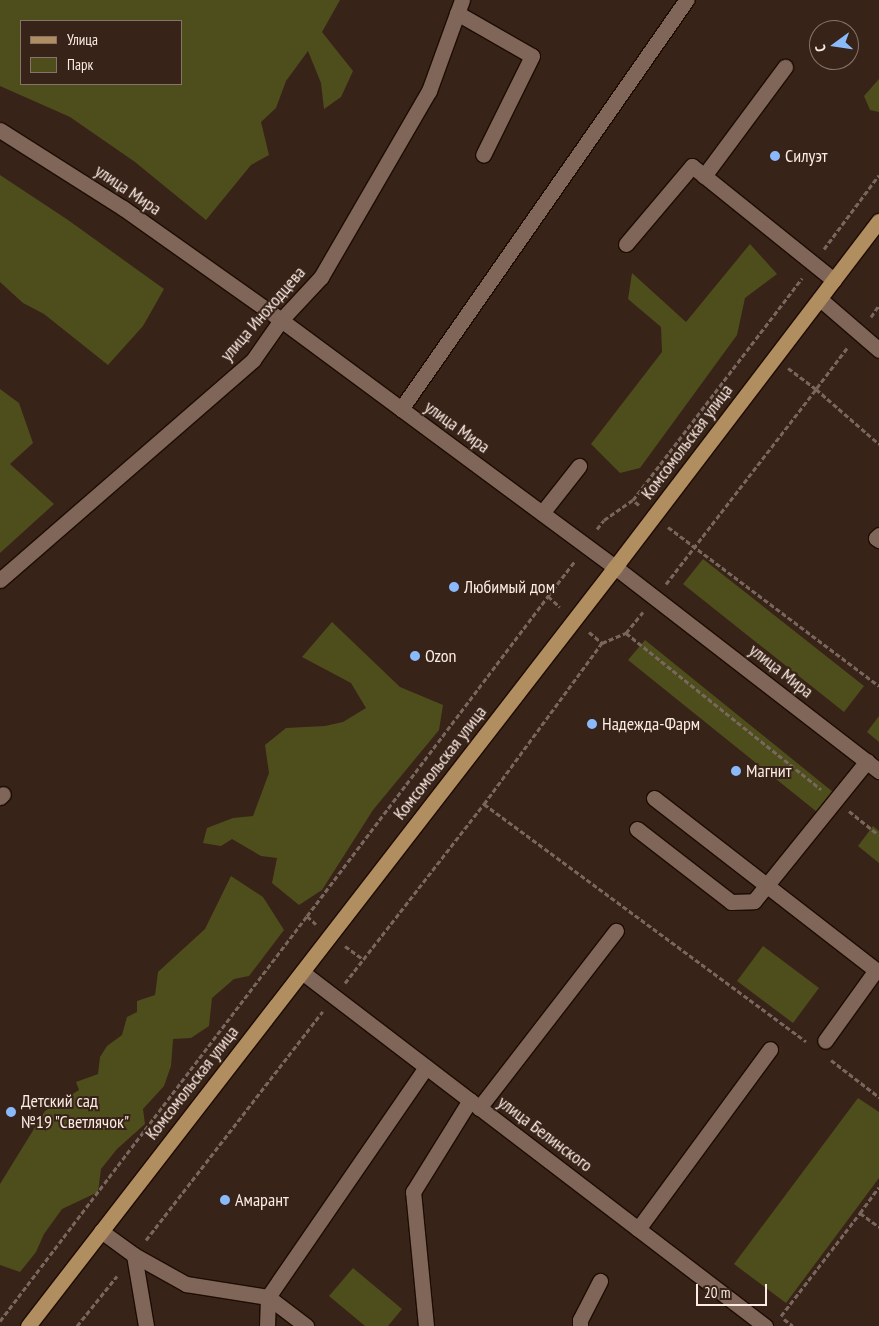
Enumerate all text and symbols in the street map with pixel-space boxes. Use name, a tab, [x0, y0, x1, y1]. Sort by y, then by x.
legend	[20, 20, 182, 85]
north arrow	[809, 20, 859, 70]
text: Улица	[67, 30, 98, 49]
text: С	[811, 43, 830, 54]
text: Парк	[67, 55, 93, 74]
place label: Силуэт	[785, 145, 827, 167]
marker: Силуэт	[769, 150, 781, 162]
street label: улица Мира	[91, 160, 165, 220]
street label: улица Иноходцева	[216, 262, 310, 366]
street label: Комсомольская улица	[637, 380, 737, 504]
street label: улица Мира	[420, 396, 494, 458]
place label: Любимый дом	[464, 576, 555, 598]
marker: Любимый дом	[448, 581, 460, 593]
street label: улица Мира	[745, 639, 817, 703]
place label: Ozon	[425, 645, 457, 667]
marker: Ozon	[409, 650, 421, 662]
street label: Комсомольская улица	[389, 702, 491, 824]
place label: Надежда-Фарм	[602, 713, 700, 735]
marker: Надежда-Фарм	[586, 718, 598, 730]
place label: Магнит	[746, 760, 791, 782]
marker: Магнит	[730, 765, 742, 777]
street label: Комсомольская улица	[141, 1022, 243, 1144]
place label: Детский сад №19 "Светлячок"	[21, 1091, 130, 1134]
street label: улица Белинского	[493, 1091, 597, 1177]
marker: Детский сад №19 "Светлячок"	[5, 1106, 17, 1118]
place label: Амарант	[235, 1189, 289, 1211]
marker: Амарант	[219, 1194, 231, 1206]
scale bar	[699, 1274, 770, 1306]
text: 20 m	[704, 1283, 730, 1302]

